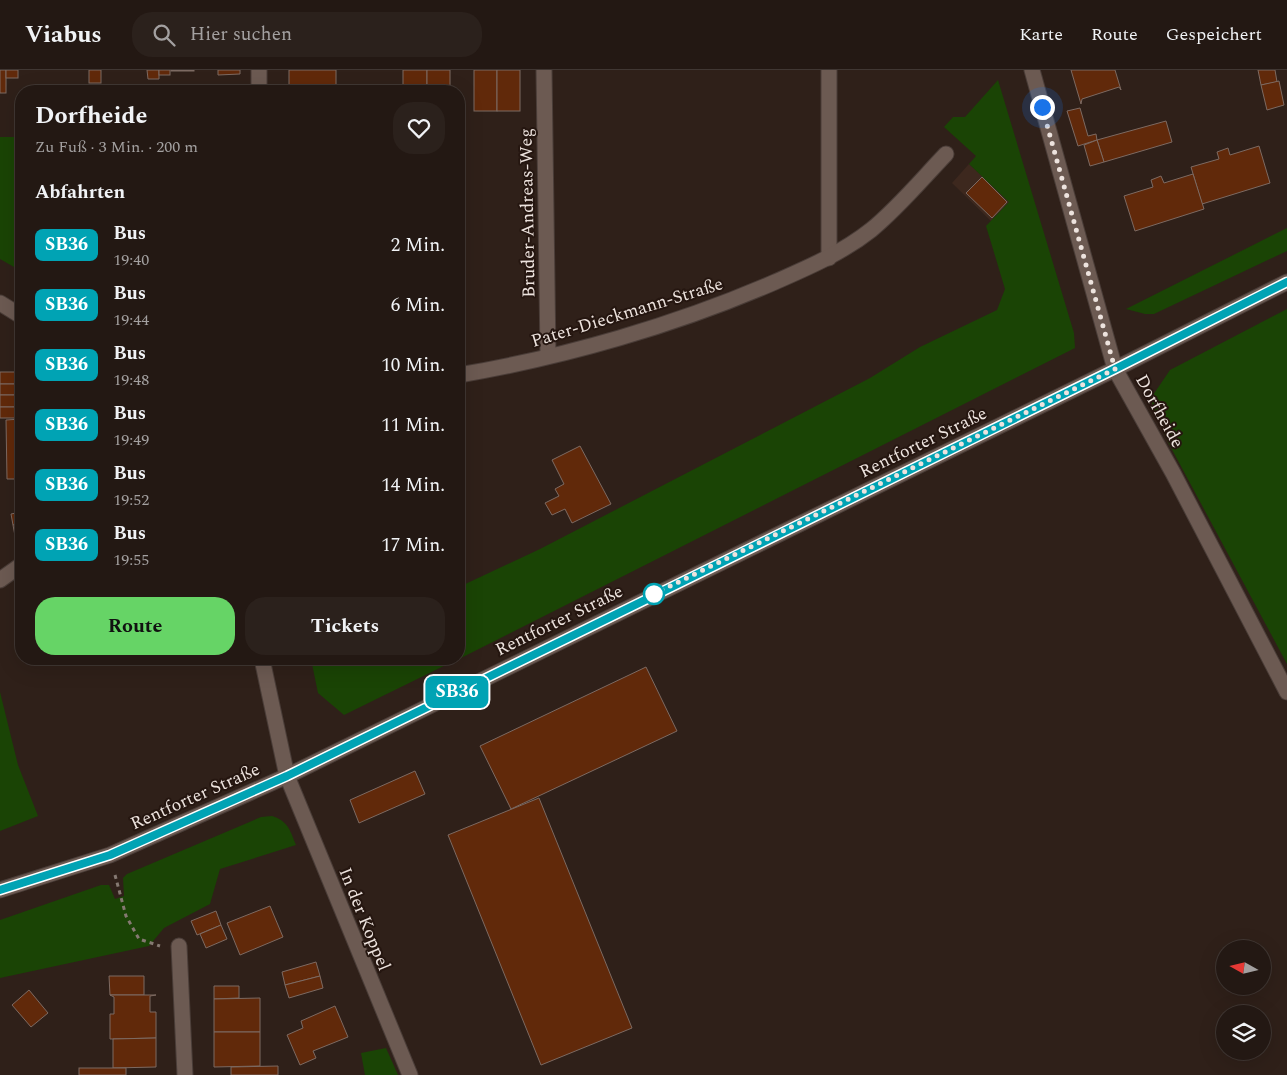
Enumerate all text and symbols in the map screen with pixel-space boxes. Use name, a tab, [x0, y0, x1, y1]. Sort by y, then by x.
search box	[132, 12, 482, 57]
text: Viabus	[25, 17, 102, 53]
text: Hier suchen	[190, 20, 292, 49]
icon: search	[150, 21, 178, 49]
text: Karte	[1019, 21, 1063, 48]
text: Route	[1091, 21, 1138, 48]
text: Gespeichert	[1166, 21, 1262, 48]
your location	[1030, 95, 1055, 120]
text: Dorfheide	[35, 98, 147, 134]
button: heart	[393, 102, 445, 154]
street label: Bruder-Andreas-Weg	[513, 128, 542, 298]
text: Zu Fuß · 3 Min. · 200 m	[35, 135, 198, 159]
text: Abfahrten	[35, 178, 125, 207]
text: Bus	[113, 219, 146, 248]
text: SB36	[45, 231, 88, 258]
text: 2 Min.	[391, 231, 445, 260]
text: 19:40	[113, 248, 149, 272]
street label: Pater-Dieckmann-Straße	[528, 270, 727, 355]
text: Bus	[113, 279, 146, 308]
text: SB36	[45, 291, 88, 318]
text: 6 Min.	[391, 291, 445, 320]
text: 19:44	[113, 308, 149, 332]
text: Bus	[113, 339, 146, 368]
text: SB36	[45, 351, 88, 378]
text: 10 Min.	[381, 351, 445, 380]
text: 19:48	[113, 368, 149, 392]
street label: Dorfheide	[1128, 369, 1191, 453]
text: Bus	[113, 399, 146, 428]
street label: Rentforter Straße	[855, 400, 992, 485]
text: SB36	[45, 411, 88, 438]
text: 11 Min.	[381, 411, 445, 440]
text: 19:49	[113, 428, 149, 452]
text: Bus	[113, 459, 146, 488]
text: SB36	[45, 471, 88, 498]
text: 14 Min.	[381, 471, 445, 500]
text: 19:52	[113, 488, 149, 512]
text: Bus	[113, 519, 146, 548]
text: SB36	[45, 531, 88, 558]
text: 17 Min.	[381, 531, 445, 560]
text: 19:55	[113, 548, 149, 572]
street label: Rentforter Straße	[491, 578, 628, 663]
unlabelled marker	[643, 583, 665, 605]
button: Route	[35, 597, 235, 655]
button: Tickets	[245, 597, 445, 655]
line badge: SB36	[422, 676, 492, 708]
text: SB36	[435, 678, 479, 705]
street label: Rentforter Straße	[126, 756, 264, 837]
street label: In der Koppel	[332, 863, 398, 975]
north arrow	[1216, 940, 1271, 995]
map controls	[1216, 940, 1271, 1060]
button: layers	[1216, 1005, 1271, 1060]

